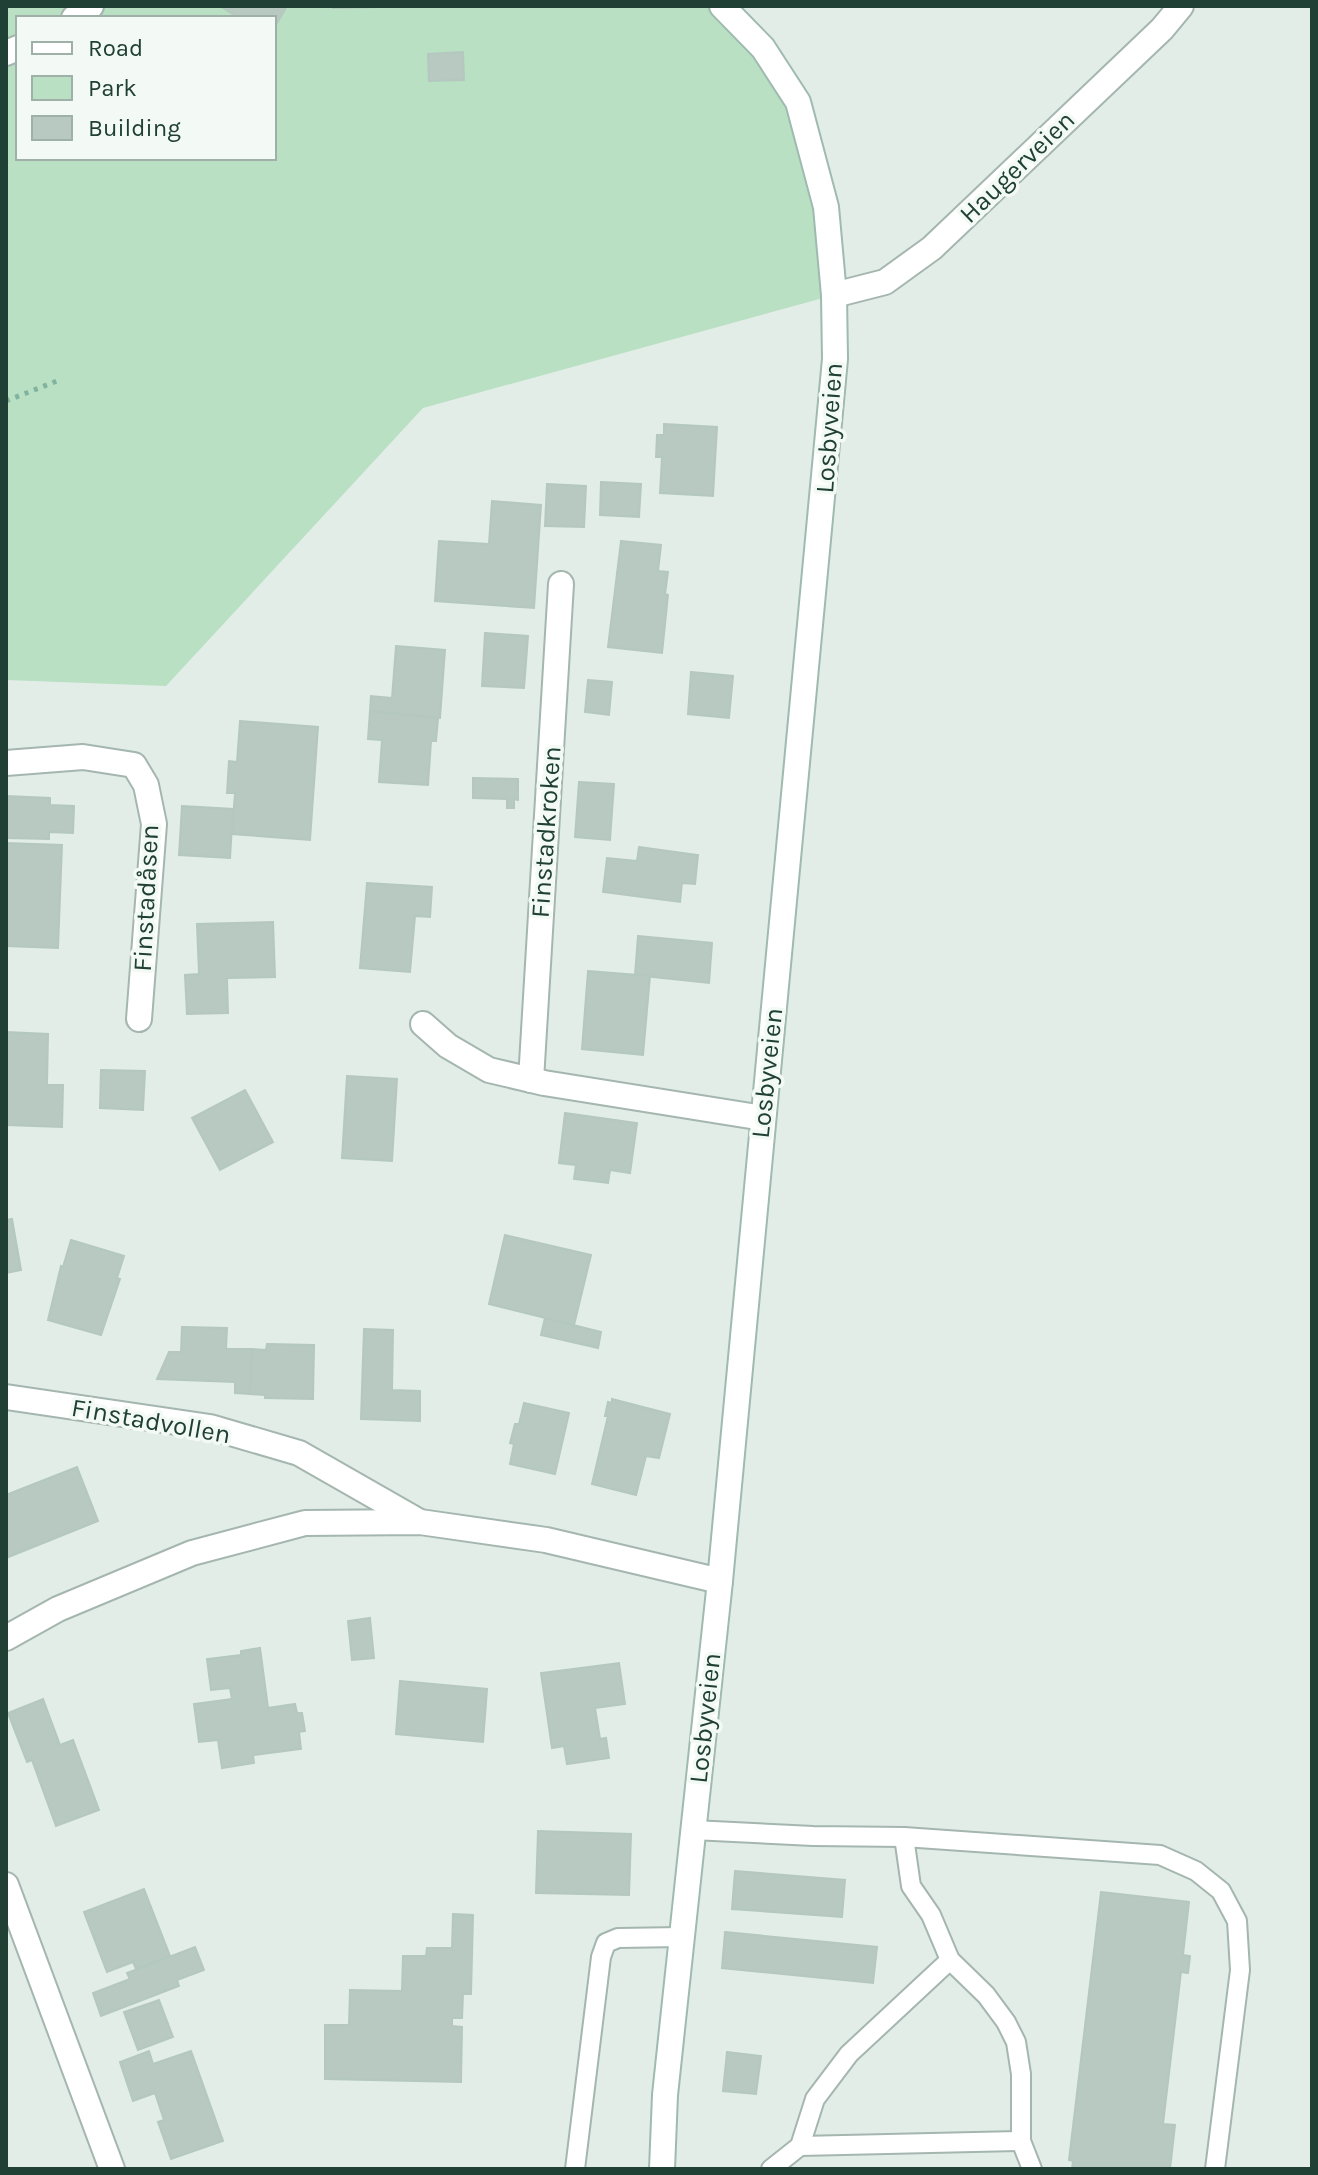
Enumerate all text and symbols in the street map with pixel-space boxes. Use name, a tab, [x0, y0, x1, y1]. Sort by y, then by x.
legend	[16, 16, 276, 160]
text: Road	[88, 34, 143, 62]
text: Park	[88, 74, 137, 102]
street label: Haugerveien	[953, 104, 1081, 230]
text: Building	[88, 114, 181, 142]
street label: Losbyveien	[809, 362, 849, 494]
street label: Finstadkroken	[525, 745, 567, 919]
street label: Finstadåsen	[127, 824, 165, 972]
street label: Losbyveien	[745, 1006, 789, 1140]
street label: Finstadvollen	[69, 1392, 233, 1450]
street label: Losbyveien	[683, 1651, 727, 1785]

